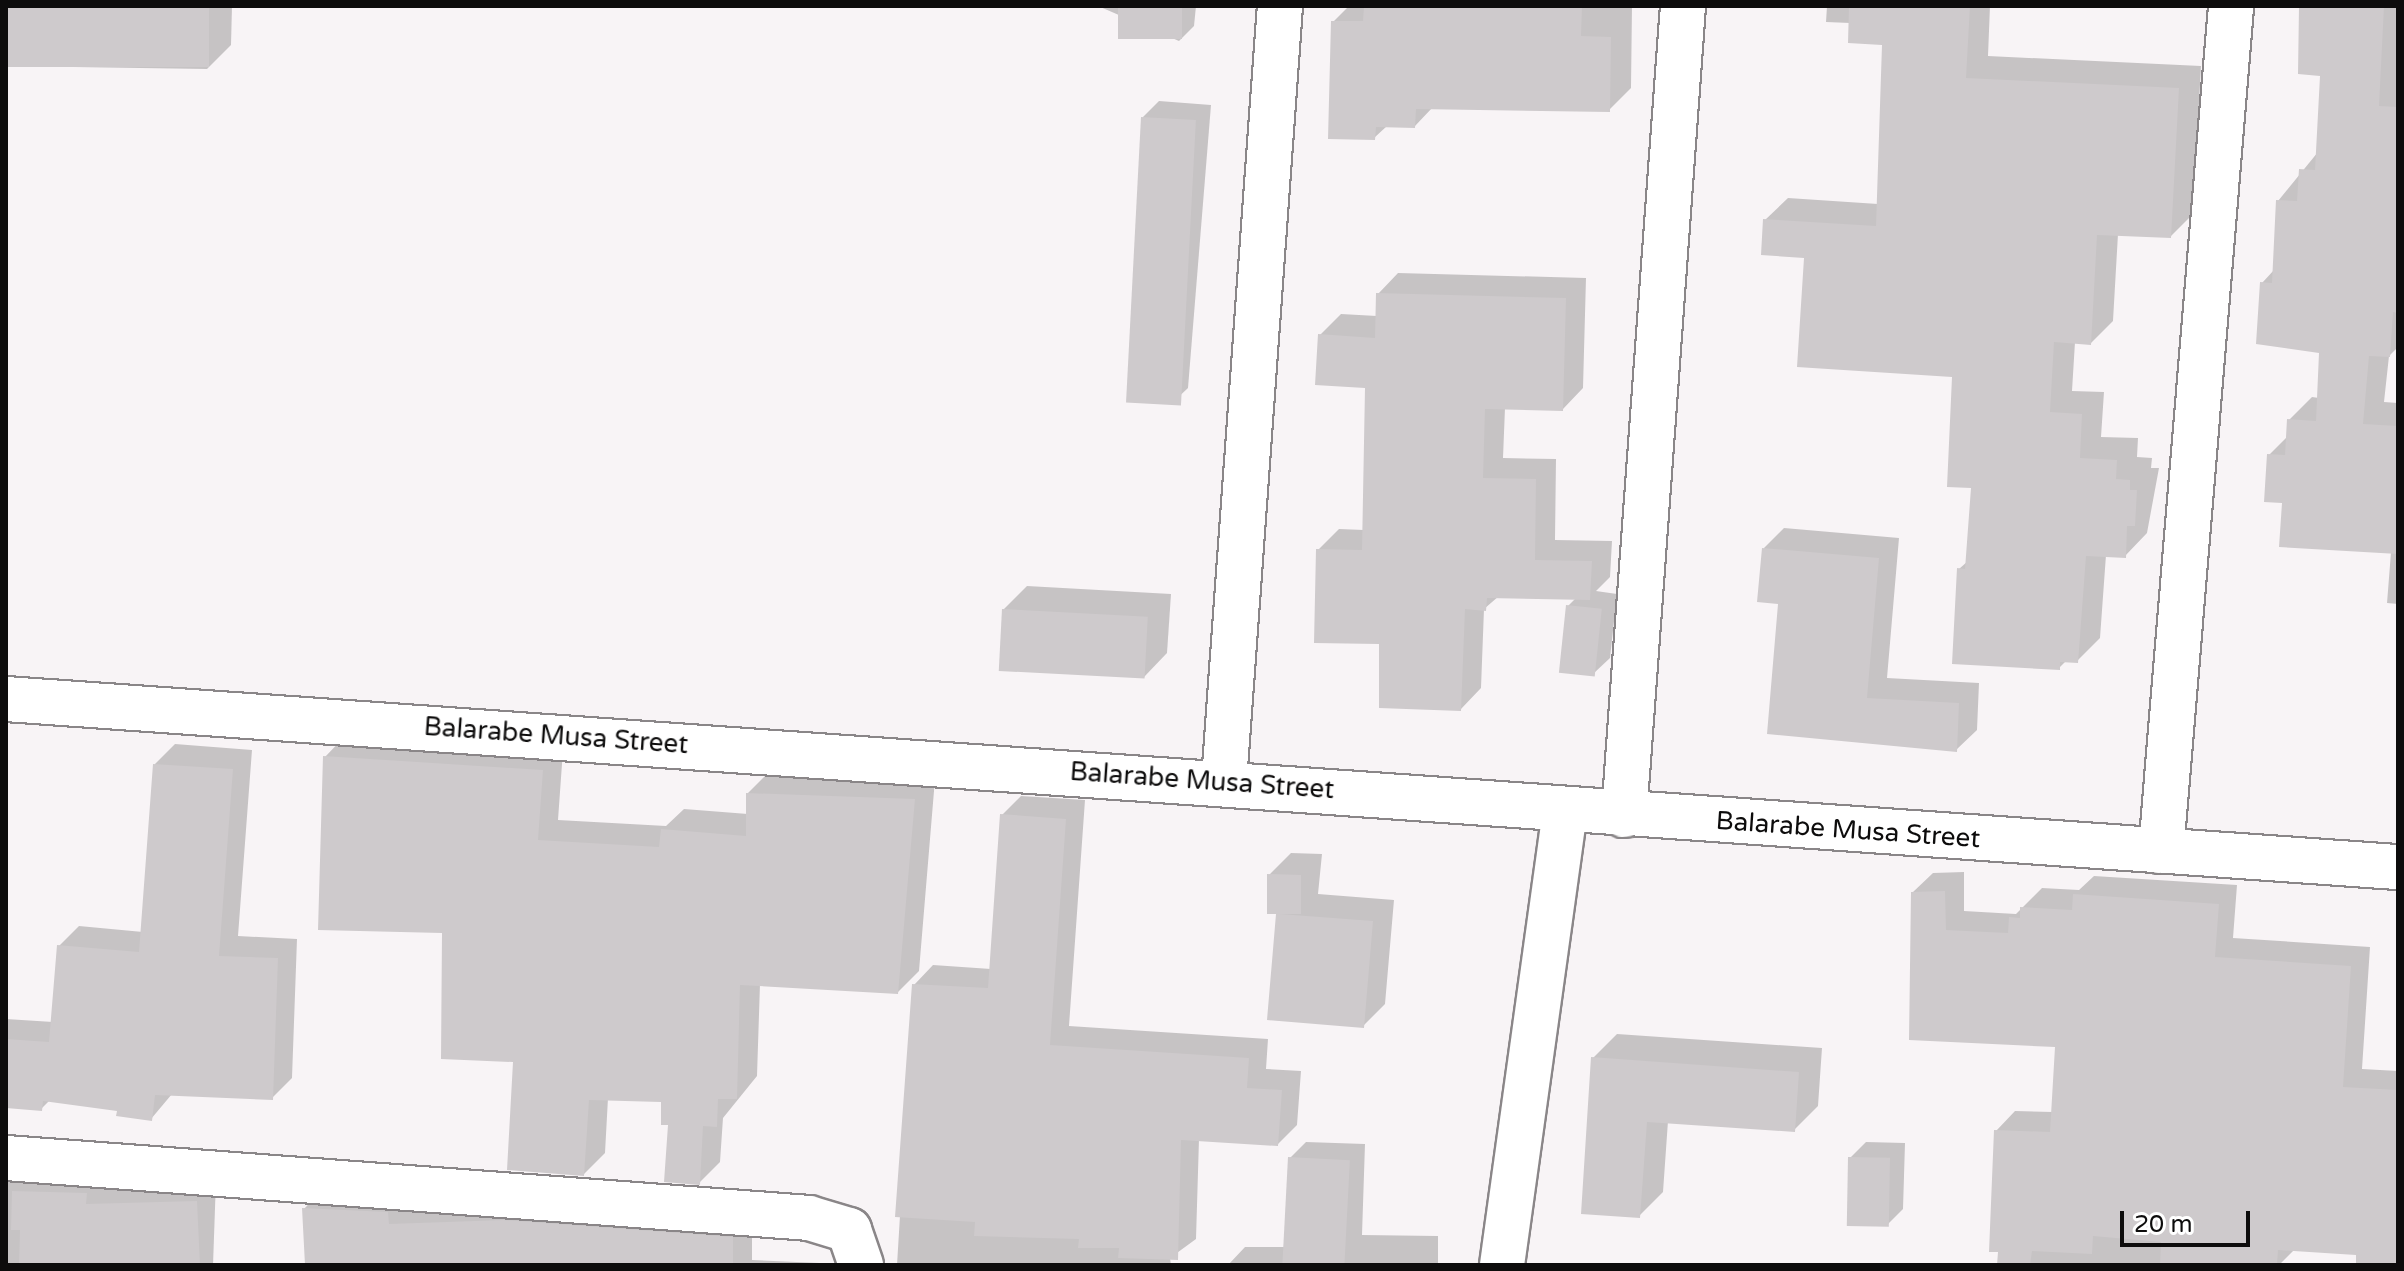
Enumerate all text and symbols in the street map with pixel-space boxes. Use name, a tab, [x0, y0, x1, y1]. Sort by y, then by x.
street label: Balarabe Musa Street	[423, 711, 689, 761]
street label: Balarabe Musa Street	[1069, 756, 1335, 806]
street label: Balarabe Musa Street	[1715, 805, 1981, 855]
scale bar	[2124, 1195, 2254, 1245]
text: 20 m	[2134, 1210, 2192, 1239]

